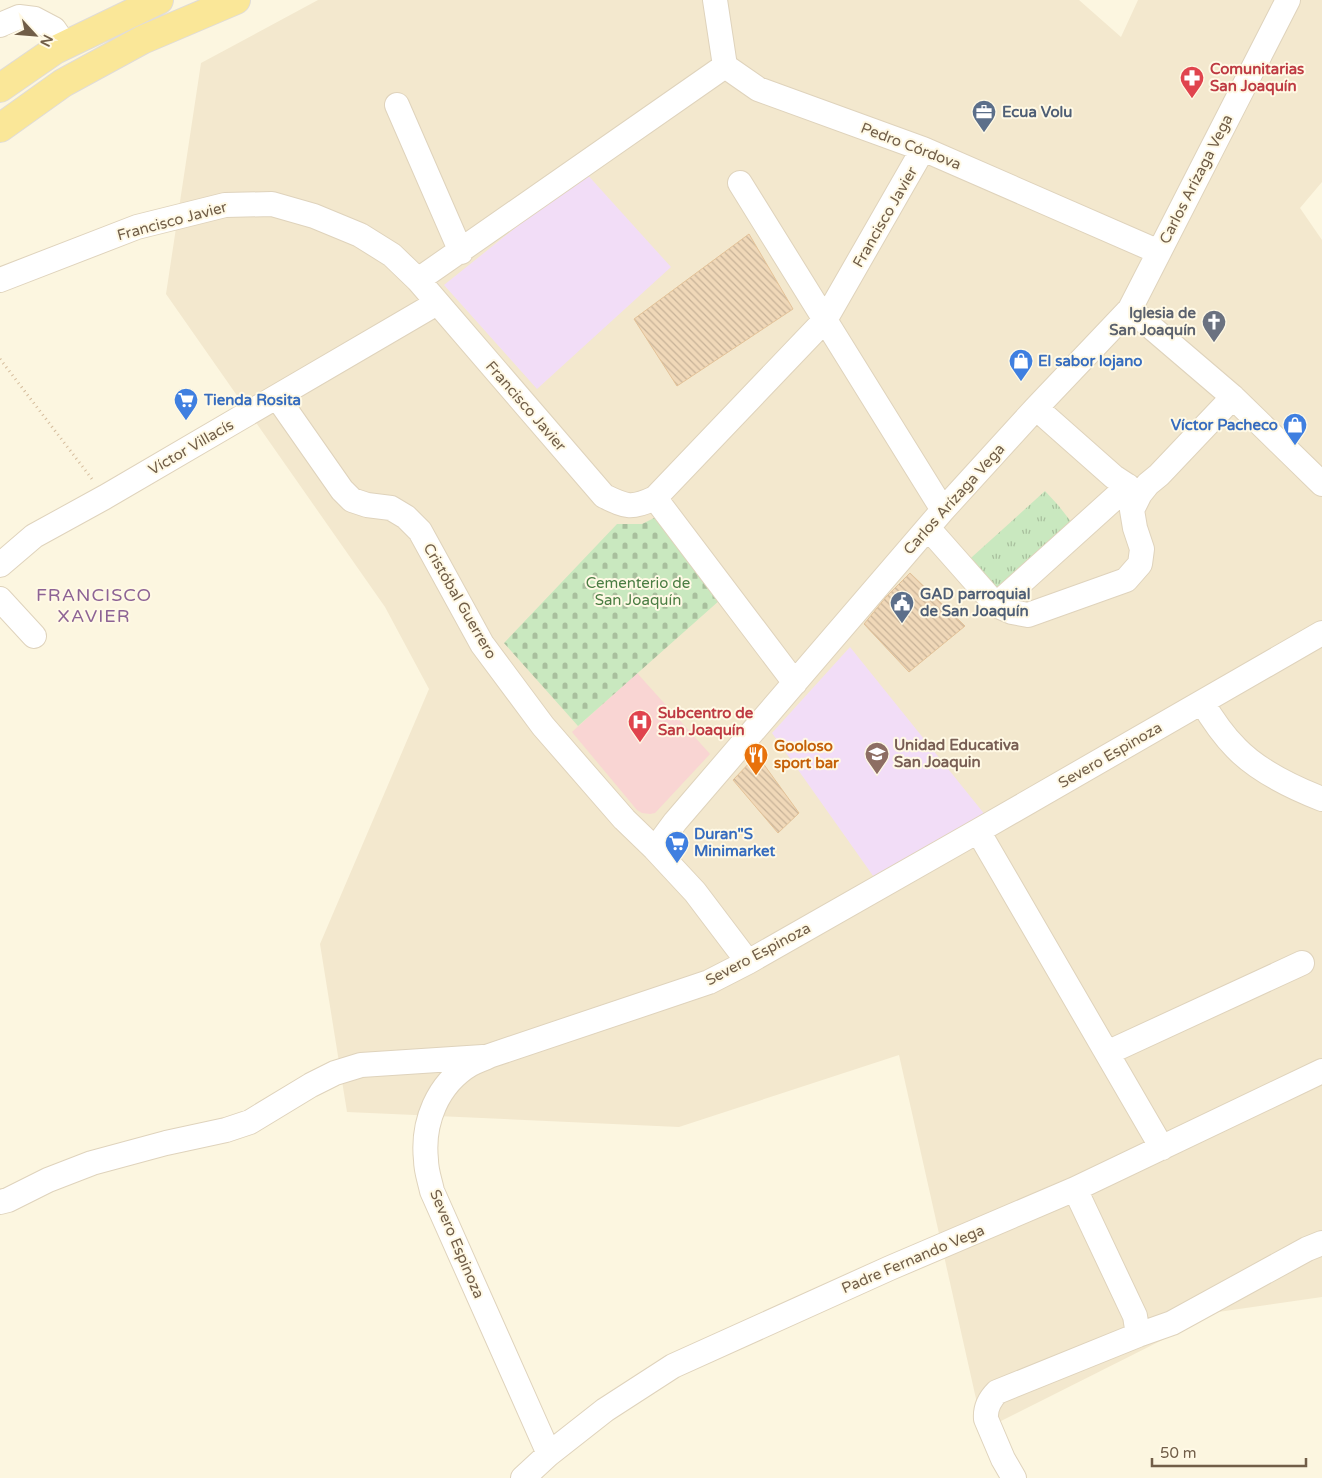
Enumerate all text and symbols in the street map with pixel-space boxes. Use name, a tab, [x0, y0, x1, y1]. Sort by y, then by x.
north arrow	[10, 10, 60, 60]
text: N	[36, 32, 56, 49]
place label: Comunitarias San Joaquín	[1210, 60, 1304, 96]
pharmacy icon: Comunitarias San Joaquín	[1179, 65, 1205, 99]
office icon: Ecua Volu	[971, 99, 997, 133]
place label: Ecua Volu	[1002, 103, 1072, 121]
street label: Carlos Arízaga Vega	[1156, 111, 1236, 247]
street label: Pedro Córdova	[858, 119, 964, 173]
street label: Francisco Javier	[849, 163, 921, 270]
street label: Francisco Javier	[115, 198, 229, 244]
place label: Iglesia de San Joaquín	[1109, 304, 1197, 340]
church icon: Iglesia de San Joaquín	[1201, 309, 1227, 343]
shop icon: El sabor lojano	[1008, 348, 1034, 382]
place label: El sabor lojano	[1038, 352, 1142, 371]
street label: Francisco Javier	[482, 357, 570, 455]
supermarket icon: Tienda Rosita	[173, 387, 199, 421]
place label: Tienda Rosita	[203, 391, 301, 409]
shop icon: Víctor Pacheco	[1282, 412, 1308, 446]
street label: Víctor Villacís	[145, 415, 237, 479]
place label: Víctor Pacheco	[1171, 416, 1278, 434]
street label: Carlos Arízaga Vega	[900, 440, 1008, 558]
street label: Cristóbal Guerrero	[420, 540, 500, 662]
park label: Cementerio de San Joaquín	[586, 574, 690, 609]
district label: FRANCISCO XAVIER	[36, 584, 152, 627]
place label: GAD parroquial de San Joaquín	[920, 585, 1031, 621]
public building icon: GAD parroquial de San Joaquín	[889, 590, 915, 624]
place label: Subcentro de San Joaquín	[658, 704, 754, 740]
hospital icon: Subcentro de San Joaquín	[627, 709, 653, 743]
street label: Severo Espinoza	[1055, 718, 1165, 792]
place label: Unidad Educativa San Joaquin	[894, 736, 1019, 772]
place label: Gooloso sport bar	[774, 737, 839, 773]
school or university icon: Unidad Educativa San Joaquin	[864, 741, 890, 775]
restaurant icon: Gooloso sport bar	[743, 742, 769, 776]
place label: Duran"S Minimarket	[694, 825, 775, 860]
supermarket icon: Duran"S Minimarket	[664, 830, 690, 864]
street label: Severo Espinoza	[702, 919, 814, 989]
street label: Severo Espinoza	[426, 1187, 488, 1301]
street label: Padre Fernando Vega	[839, 1221, 987, 1297]
scale bar	[1152, 1436, 1306, 1468]
text: 50 m	[1160, 1444, 1197, 1462]

